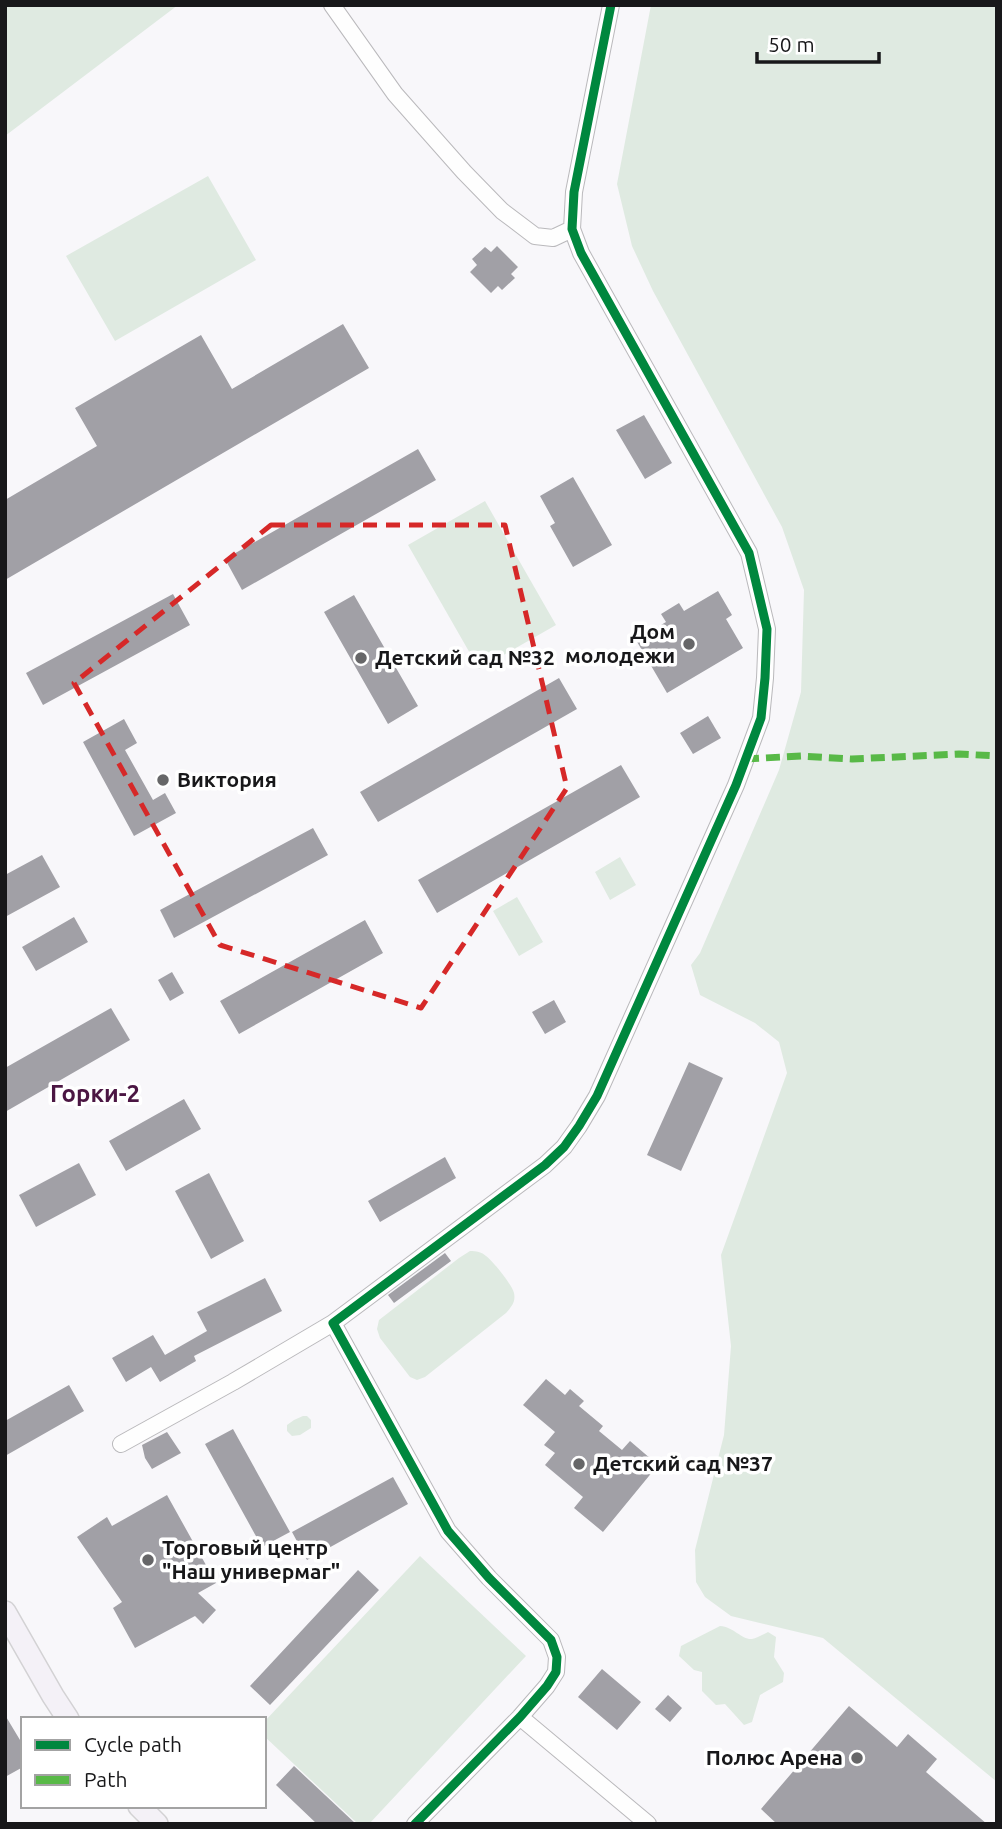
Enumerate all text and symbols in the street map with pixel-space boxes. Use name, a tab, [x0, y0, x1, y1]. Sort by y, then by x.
scale bar	[757, 21, 880, 65]
text: 50 m	[768, 32, 815, 56]
place label: Дом молодежи	[565, 619, 675, 667]
marker: Дом молодежи	[681, 636, 697, 652]
place label: Детский сад №32	[375, 645, 555, 669]
marker: Детский сад №32	[353, 650, 369, 666]
place label: Виктория	[177, 767, 277, 791]
marker: Виктория	[155, 772, 171, 788]
district label: Горки-2	[50, 1080, 140, 1107]
place label: Детский сад №37	[593, 1451, 773, 1475]
marker: Детский сад №37	[571, 1456, 587, 1472]
place label: Торговый центр "Наш универмаг"	[162, 1535, 340, 1583]
marker: Торговый центр "Наш универмаг"	[140, 1552, 156, 1568]
legend	[21, 1717, 266, 1808]
text: Cycle path	[84, 1732, 182, 1756]
place label: Полюс Арена	[706, 1745, 843, 1769]
marker: Полюс Арена	[849, 1750, 865, 1766]
text: Path	[84, 1767, 127, 1791]

